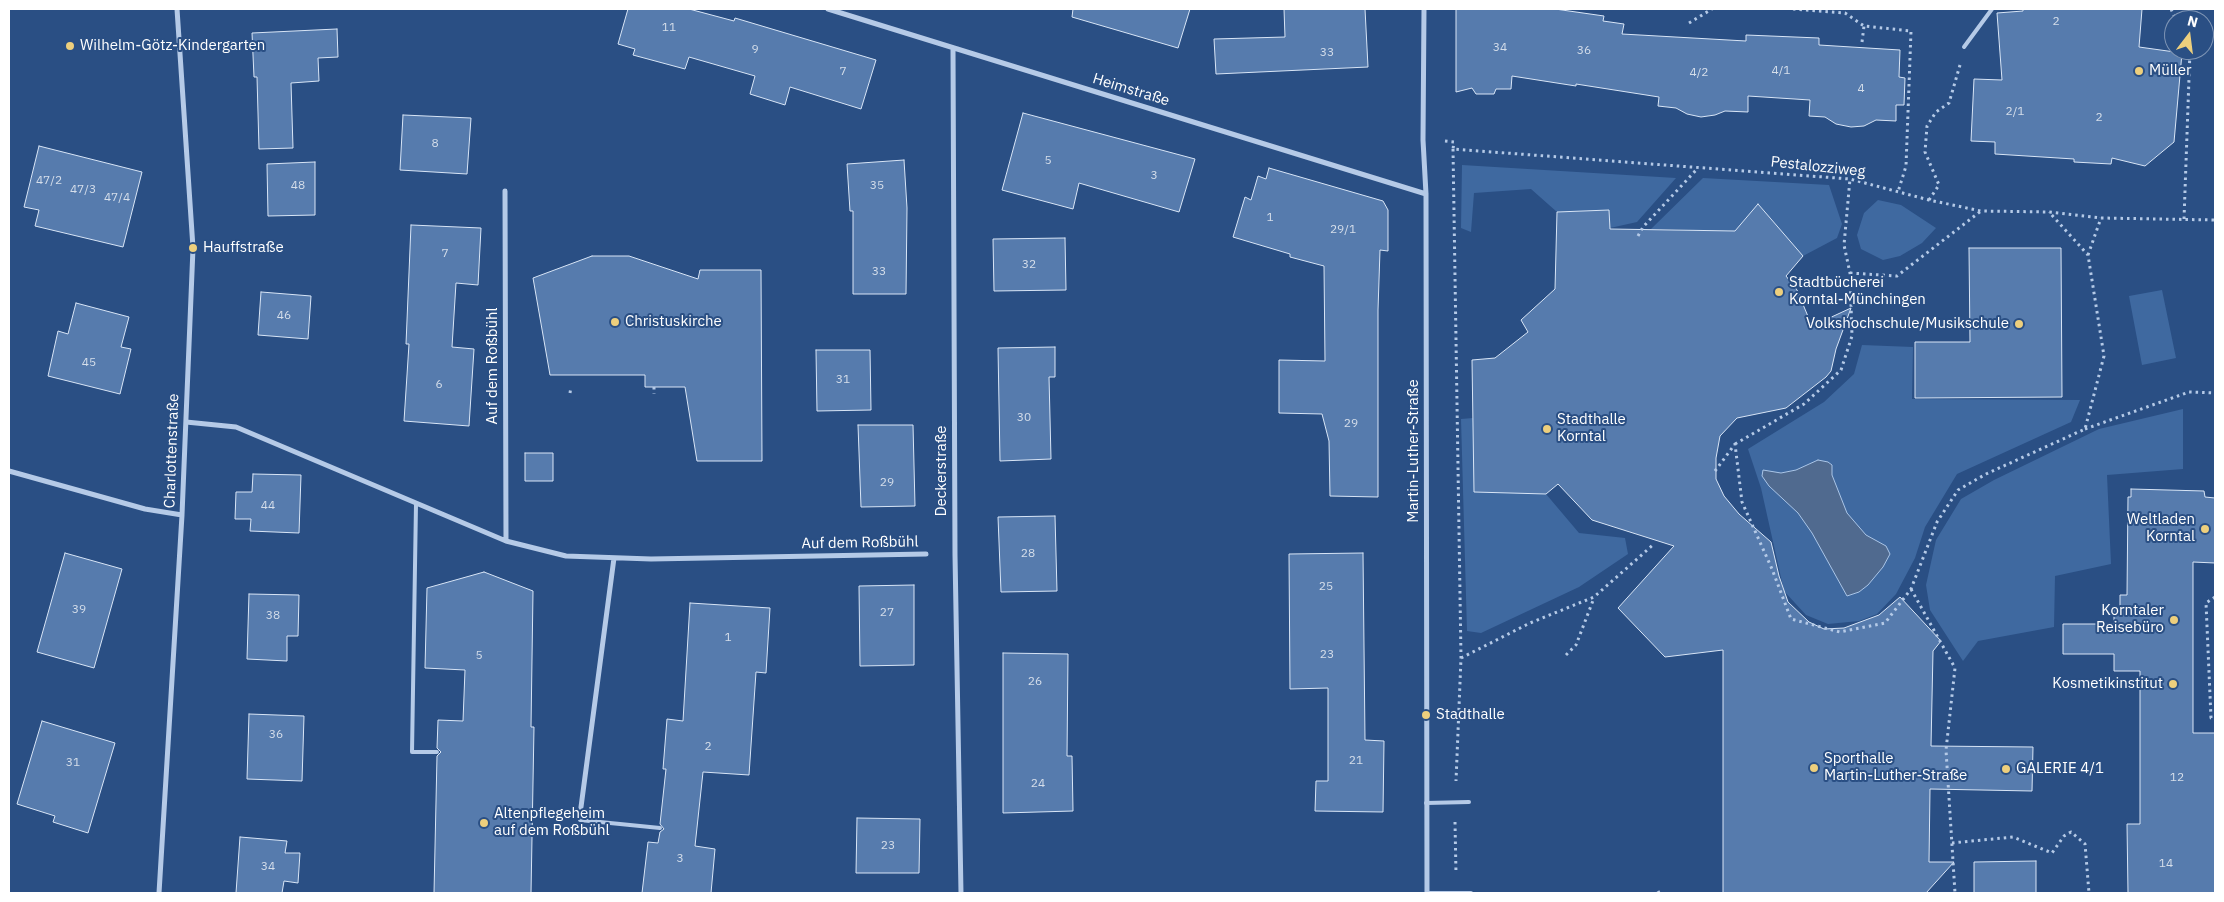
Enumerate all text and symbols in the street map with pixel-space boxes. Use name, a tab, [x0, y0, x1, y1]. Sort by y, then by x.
north arrow	[2164, 10, 2214, 60]
text: N	[2185, 11, 2200, 31]
house number: 2	[2052, 15, 2060, 29]
house number: 11	[662, 21, 676, 35]
place label: Wilhelm-Götz-Kindergarten	[80, 37, 265, 55]
marker: Wilhelm-Götz-Kindergarten	[64, 40, 76, 52]
house number: 34	[1493, 41, 1507, 55]
house number: 9	[751, 43, 759, 57]
house number: 36	[1577, 44, 1591, 58]
house number: 33	[1320, 46, 1334, 60]
place label: Müller	[2149, 62, 2192, 80]
house number: 4/1	[1772, 64, 1790, 78]
house number: 7	[839, 65, 847, 79]
marker: Müller	[2133, 65, 2145, 77]
house number: 4/2	[1690, 66, 1708, 80]
street label: Heimstraße	[1090, 70, 1172, 110]
house number: 4	[1857, 82, 1865, 96]
house number: 2/1	[2006, 105, 2024, 119]
house number: 2	[2095, 111, 2103, 125]
house number: 8	[431, 137, 439, 151]
street label: Pestalozziweg	[1770, 153, 1866, 181]
house number: 5	[1044, 154, 1052, 168]
house number: 3	[1150, 169, 1158, 183]
house number: 47/2	[36, 174, 62, 188]
house number: 48	[291, 179, 305, 193]
house number: 35	[870, 179, 884, 193]
house number: 47/3	[70, 183, 96, 197]
house number: 47/4	[104, 191, 130, 205]
house number: 1	[1266, 211, 1274, 225]
house number: 29/1	[1330, 223, 1356, 237]
place label: Hauffstraße	[203, 239, 284, 257]
marker: Hauffstraße	[187, 242, 199, 254]
house number: 7	[441, 247, 449, 261]
house number: 32	[1022, 258, 1036, 272]
house number: 33	[872, 265, 886, 279]
place label: Stadtbücherei Korntal-Münchingen	[1789, 274, 1926, 309]
marker: Stadtbücherei Korntal-Münchingen	[1773, 286, 1785, 298]
street label: Auf dem Roßbühl	[484, 307, 502, 425]
house number: 46	[277, 309, 291, 323]
place label: Christuskirche	[625, 313, 722, 331]
place label: Volkshochschule/Musikschule	[1806, 315, 2009, 333]
marker: Christuskirche	[609, 316, 621, 328]
marker: Volkshochschule/Musikschule	[2013, 318, 2025, 330]
house number: 45	[82, 356, 96, 370]
house number: 31	[836, 373, 850, 387]
house number: 6	[435, 378, 443, 392]
street label: Martin-Luther-Straße	[1405, 379, 1423, 523]
street label: Charlottenstraße	[161, 393, 183, 509]
house number: 30	[1017, 411, 1031, 425]
place label: Stadthalle Korntal	[1557, 411, 1626, 446]
house number: 29	[1344, 417, 1358, 431]
marker: Stadthalle Korntal	[1541, 423, 1553, 435]
street label: Deckerstraße	[933, 426, 951, 516]
house number: 29	[880, 476, 894, 490]
house number: 44	[261, 499, 275, 513]
place label: Weltladen Korntal	[2127, 511, 2195, 546]
marker: Weltladen Korntal	[2199, 523, 2211, 535]
street label: Auf dem Roßbühl	[801, 533, 919, 553]
house number: 28	[1021, 547, 1035, 561]
house number: 25	[1319, 580, 1333, 594]
place label: Korntaler Reisebüro	[2096, 602, 2164, 637]
house number: 39	[72, 603, 86, 617]
house number: 27	[880, 606, 894, 620]
house number: 38	[266, 609, 280, 623]
marker: Korntaler Reisebüro	[2168, 614, 2180, 626]
house number: 1	[724, 631, 732, 645]
house number: 23	[1320, 648, 1334, 662]
house number: 5	[475, 649, 483, 663]
house number: 26	[1028, 675, 1042, 689]
place label: Kosmetikinstitut	[2052, 675, 2163, 693]
marker: Kosmetikinstitut	[2167, 678, 2179, 690]
place label: Stadthalle	[1436, 706, 1505, 724]
marker: Stadthalle	[1420, 709, 1432, 721]
house number: 36	[269, 728, 283, 742]
house number: 2	[704, 740, 712, 754]
place label: Sporthalle Martin-Luther-Straße	[1824, 750, 1967, 785]
house number: 21	[1349, 754, 1363, 768]
house number: 31	[66, 756, 80, 770]
place label: GALERIE 4/1	[2016, 760, 2104, 778]
marker: Sporthalle Martin-Luther-Straße	[1808, 762, 1820, 774]
marker: GALERIE 4/1	[2000, 763, 2012, 775]
house number: 12	[2170, 771, 2184, 785]
house number: 24	[1031, 777, 1045, 791]
place label: Altenpflegeheim auf dem Roßbühl	[494, 805, 610, 840]
marker: Altenpflegeheim auf dem Roßbühl	[478, 817, 490, 829]
house number: 23	[881, 839, 895, 853]
house number: 3	[676, 852, 684, 866]
house number: 14	[2159, 857, 2173, 871]
house number: 34	[261, 860, 275, 874]

